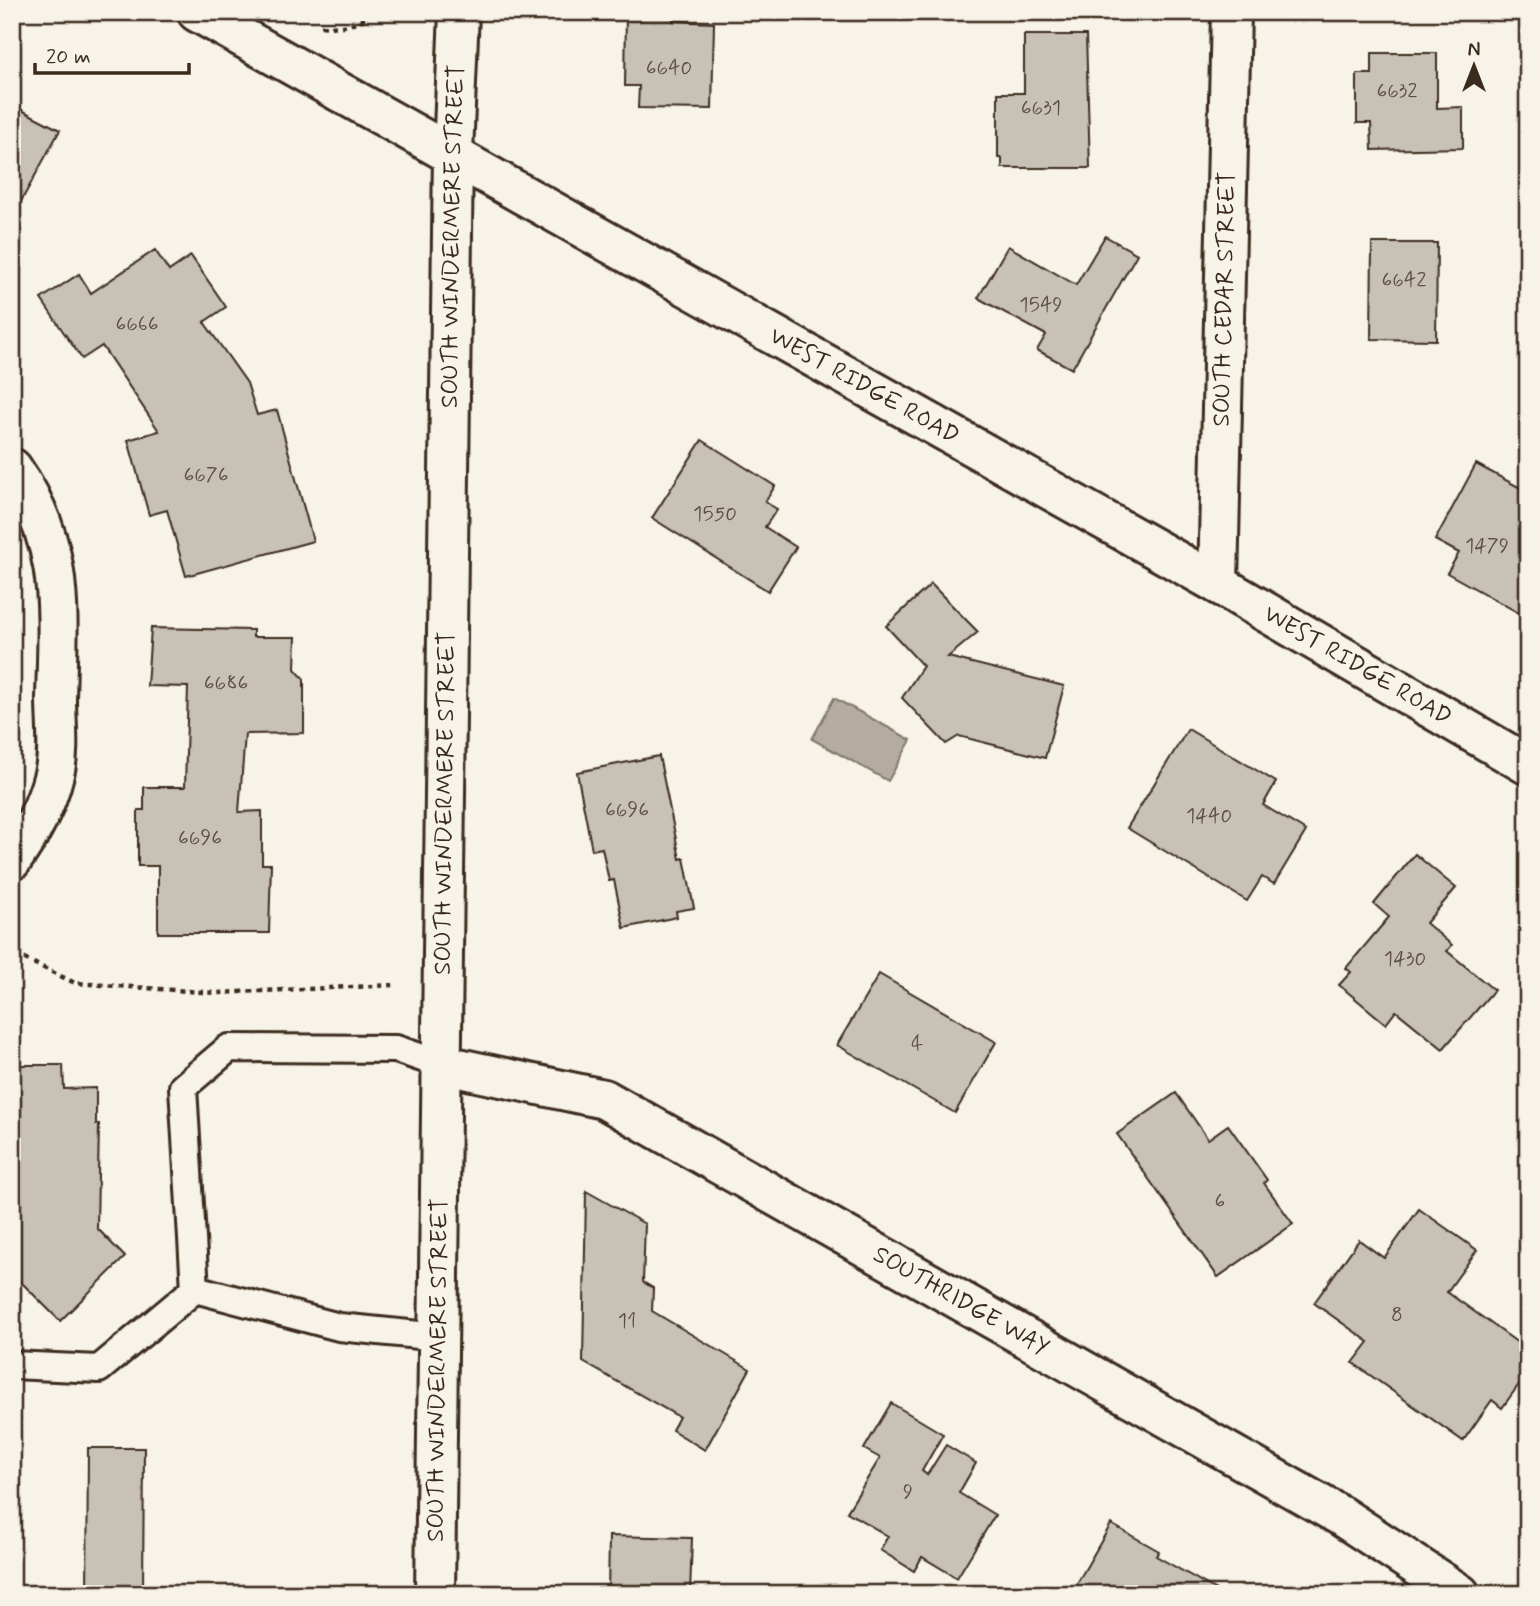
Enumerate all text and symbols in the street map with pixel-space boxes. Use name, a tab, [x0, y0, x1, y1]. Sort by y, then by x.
scale bar	[35, 32, 189, 76]
north arrow	[1438, 32, 1508, 102]
text: N	[1468, 38, 1480, 63]
text: 20 m	[46, 43, 91, 71]
house number: 6640	[646, 54, 692, 82]
street label: SOUTH WINDERMERE STREET	[434, 64, 472, 408]
house number: 6632	[1376, 77, 1418, 105]
house number: 6631	[1021, 94, 1061, 122]
street label: SOUTH CEDAR STREET	[1206, 171, 1243, 427]
house number: 6642	[1381, 266, 1427, 294]
house number: 1549	[1019, 291, 1063, 319]
house number: 6666	[115, 310, 159, 338]
street label: WEST RIDGE ROAD	[764, 320, 965, 451]
house number: 6676	[184, 461, 228, 489]
house number: 1550	[693, 500, 737, 528]
house number: 1479	[1465, 532, 1509, 560]
street label: WEST RIDGE ROAD	[1258, 598, 1457, 733]
street label: SOUTH WINDERMERE STREET	[427, 631, 463, 975]
house number: 6686	[204, 669, 248, 697]
house number: 6696	[605, 796, 649, 824]
house number: 1440	[1186, 802, 1232, 830]
house number: 6696	[178, 824, 222, 852]
house number: 1430	[1384, 945, 1426, 973]
house number: 4	[911, 1030, 923, 1058]
house number: 6	[1215, 1187, 1225, 1215]
street label: SOUTH WINDERMERE STREET	[420, 1198, 455, 1542]
street label: SOUTHRIDGE WAY	[868, 1239, 1055, 1363]
house number: 8	[1391, 1301, 1403, 1329]
house number: 11	[618, 1307, 636, 1335]
house number: 9	[903, 1478, 913, 1506]

